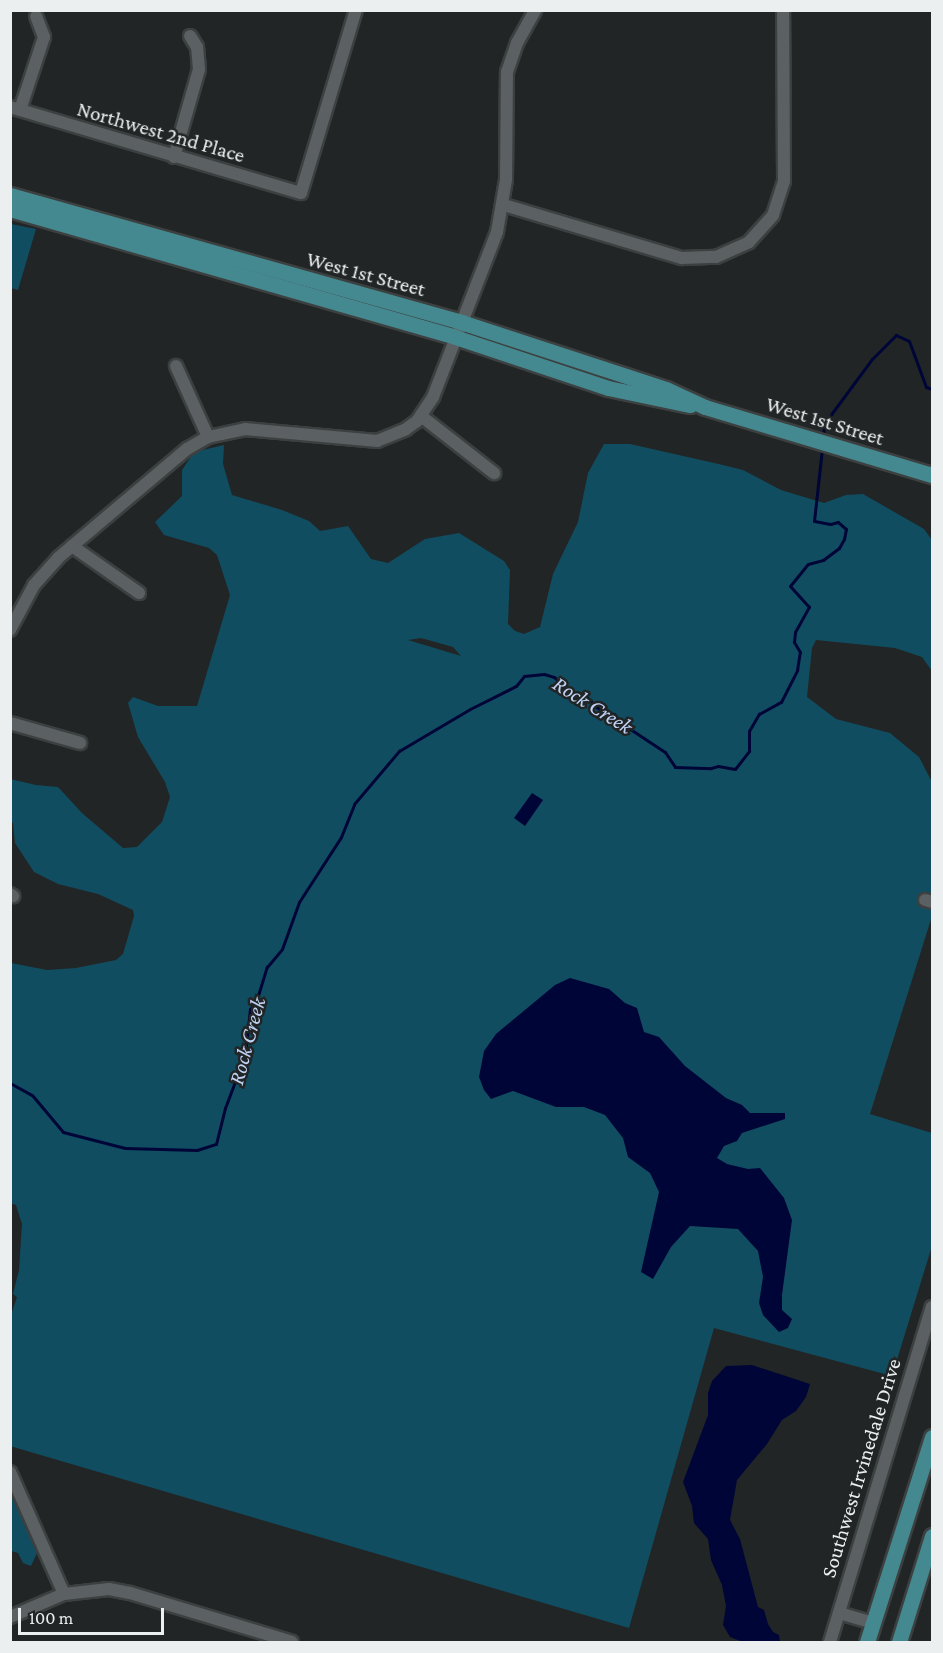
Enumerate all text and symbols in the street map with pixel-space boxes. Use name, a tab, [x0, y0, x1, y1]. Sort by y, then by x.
street label: Northwest 2nd Place	[74, 96, 248, 168]
street label: West 1st Street	[304, 246, 428, 302]
street label: West 1st Street	[763, 391, 887, 451]
water label: Rock Creek	[548, 670, 638, 740]
water label: Rock Creek	[223, 995, 271, 1087]
street label: Southwest Irvinedale Drive	[816, 1355, 906, 1581]
scale bar	[21, 1596, 166, 1634]
text: 100 m	[29, 1608, 73, 1628]

